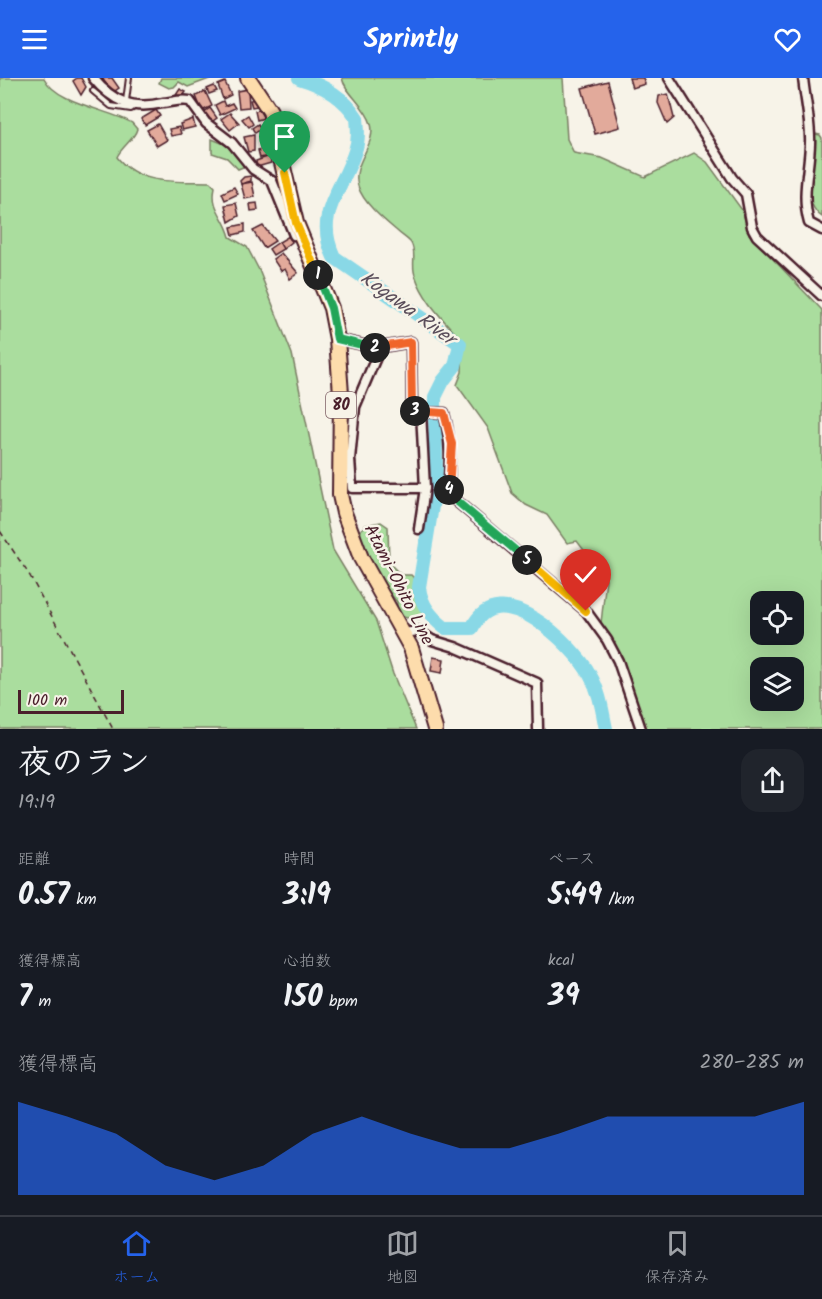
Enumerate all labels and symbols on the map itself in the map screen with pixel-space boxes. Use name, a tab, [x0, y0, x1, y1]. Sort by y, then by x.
pin	[259, 111, 310, 173]
pin: 1	[303, 260, 333, 290]
water label: Kogawa River	[353, 263, 465, 357]
pin: 2	[360, 333, 390, 363]
road number: 80	[326, 392, 356, 418]
pin: 3	[400, 396, 430, 426]
pin: 4	[434, 475, 464, 505]
street label: Atami-Ohito Line	[355, 519, 441, 651]
pin: 5	[512, 545, 542, 575]
pin	[560, 549, 611, 611]
scale bar	[18, 687, 124, 714]

